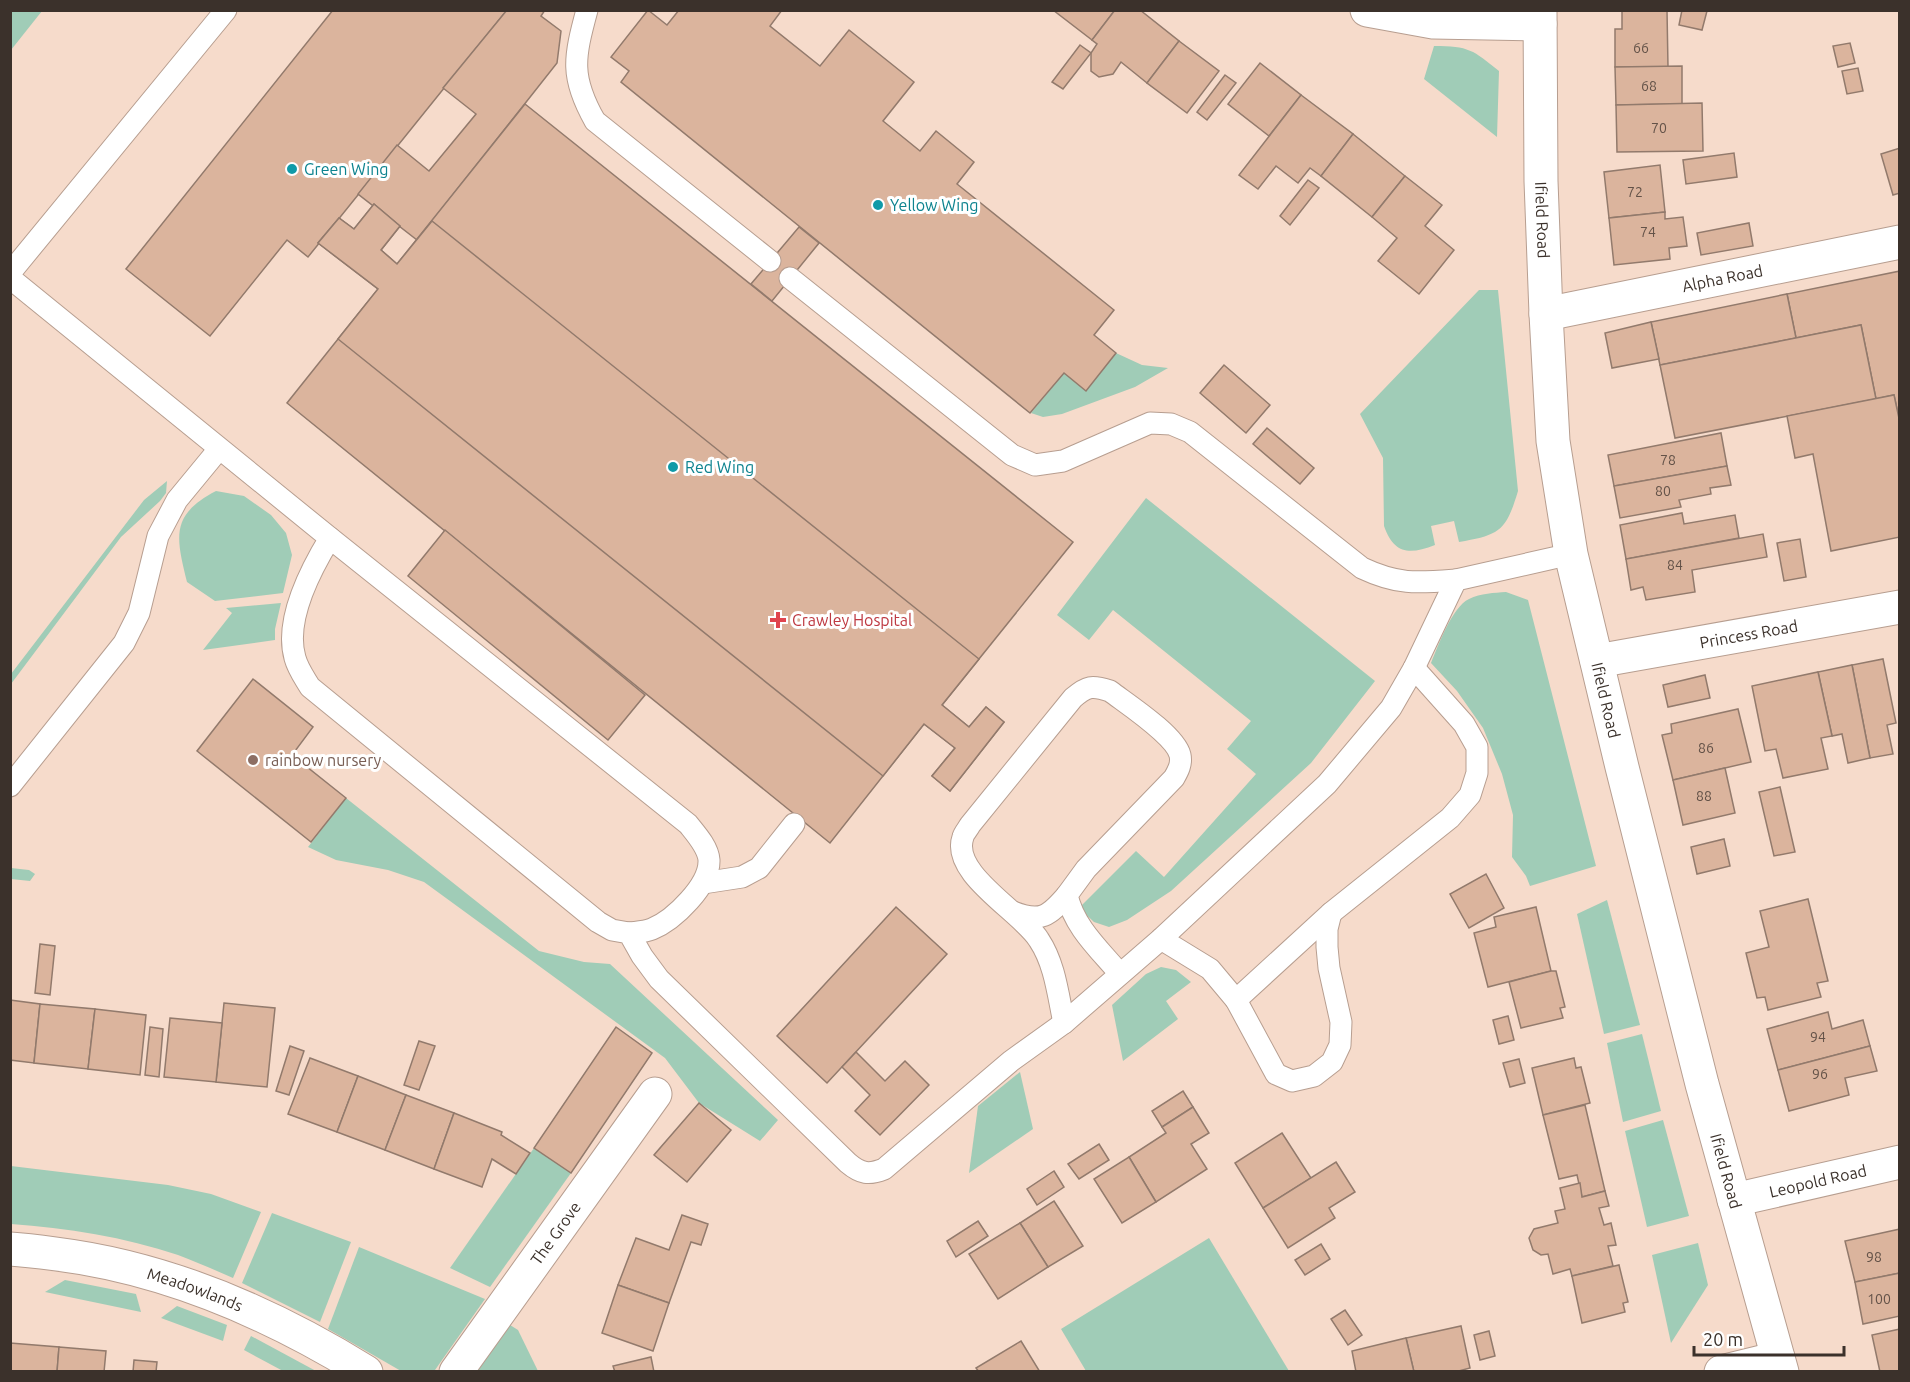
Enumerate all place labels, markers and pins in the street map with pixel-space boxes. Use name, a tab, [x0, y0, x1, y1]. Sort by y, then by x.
place label: Green Wing	[304, 160, 388, 178]
marker: Green Wing	[285, 162, 299, 176]
place label: Yellow Wing	[890, 196, 979, 214]
marker: Yellow Wing	[871, 198, 885, 212]
place label: Red Wing	[685, 458, 754, 476]
marker: Red Wing	[666, 460, 680, 474]
marker: Crawley Hospital	[769, 611, 787, 629]
place label: Crawley Hospital	[792, 611, 912, 629]
place label: rainbow nursery	[265, 751, 382, 769]
marker: rainbow nursery	[246, 753, 260, 767]

